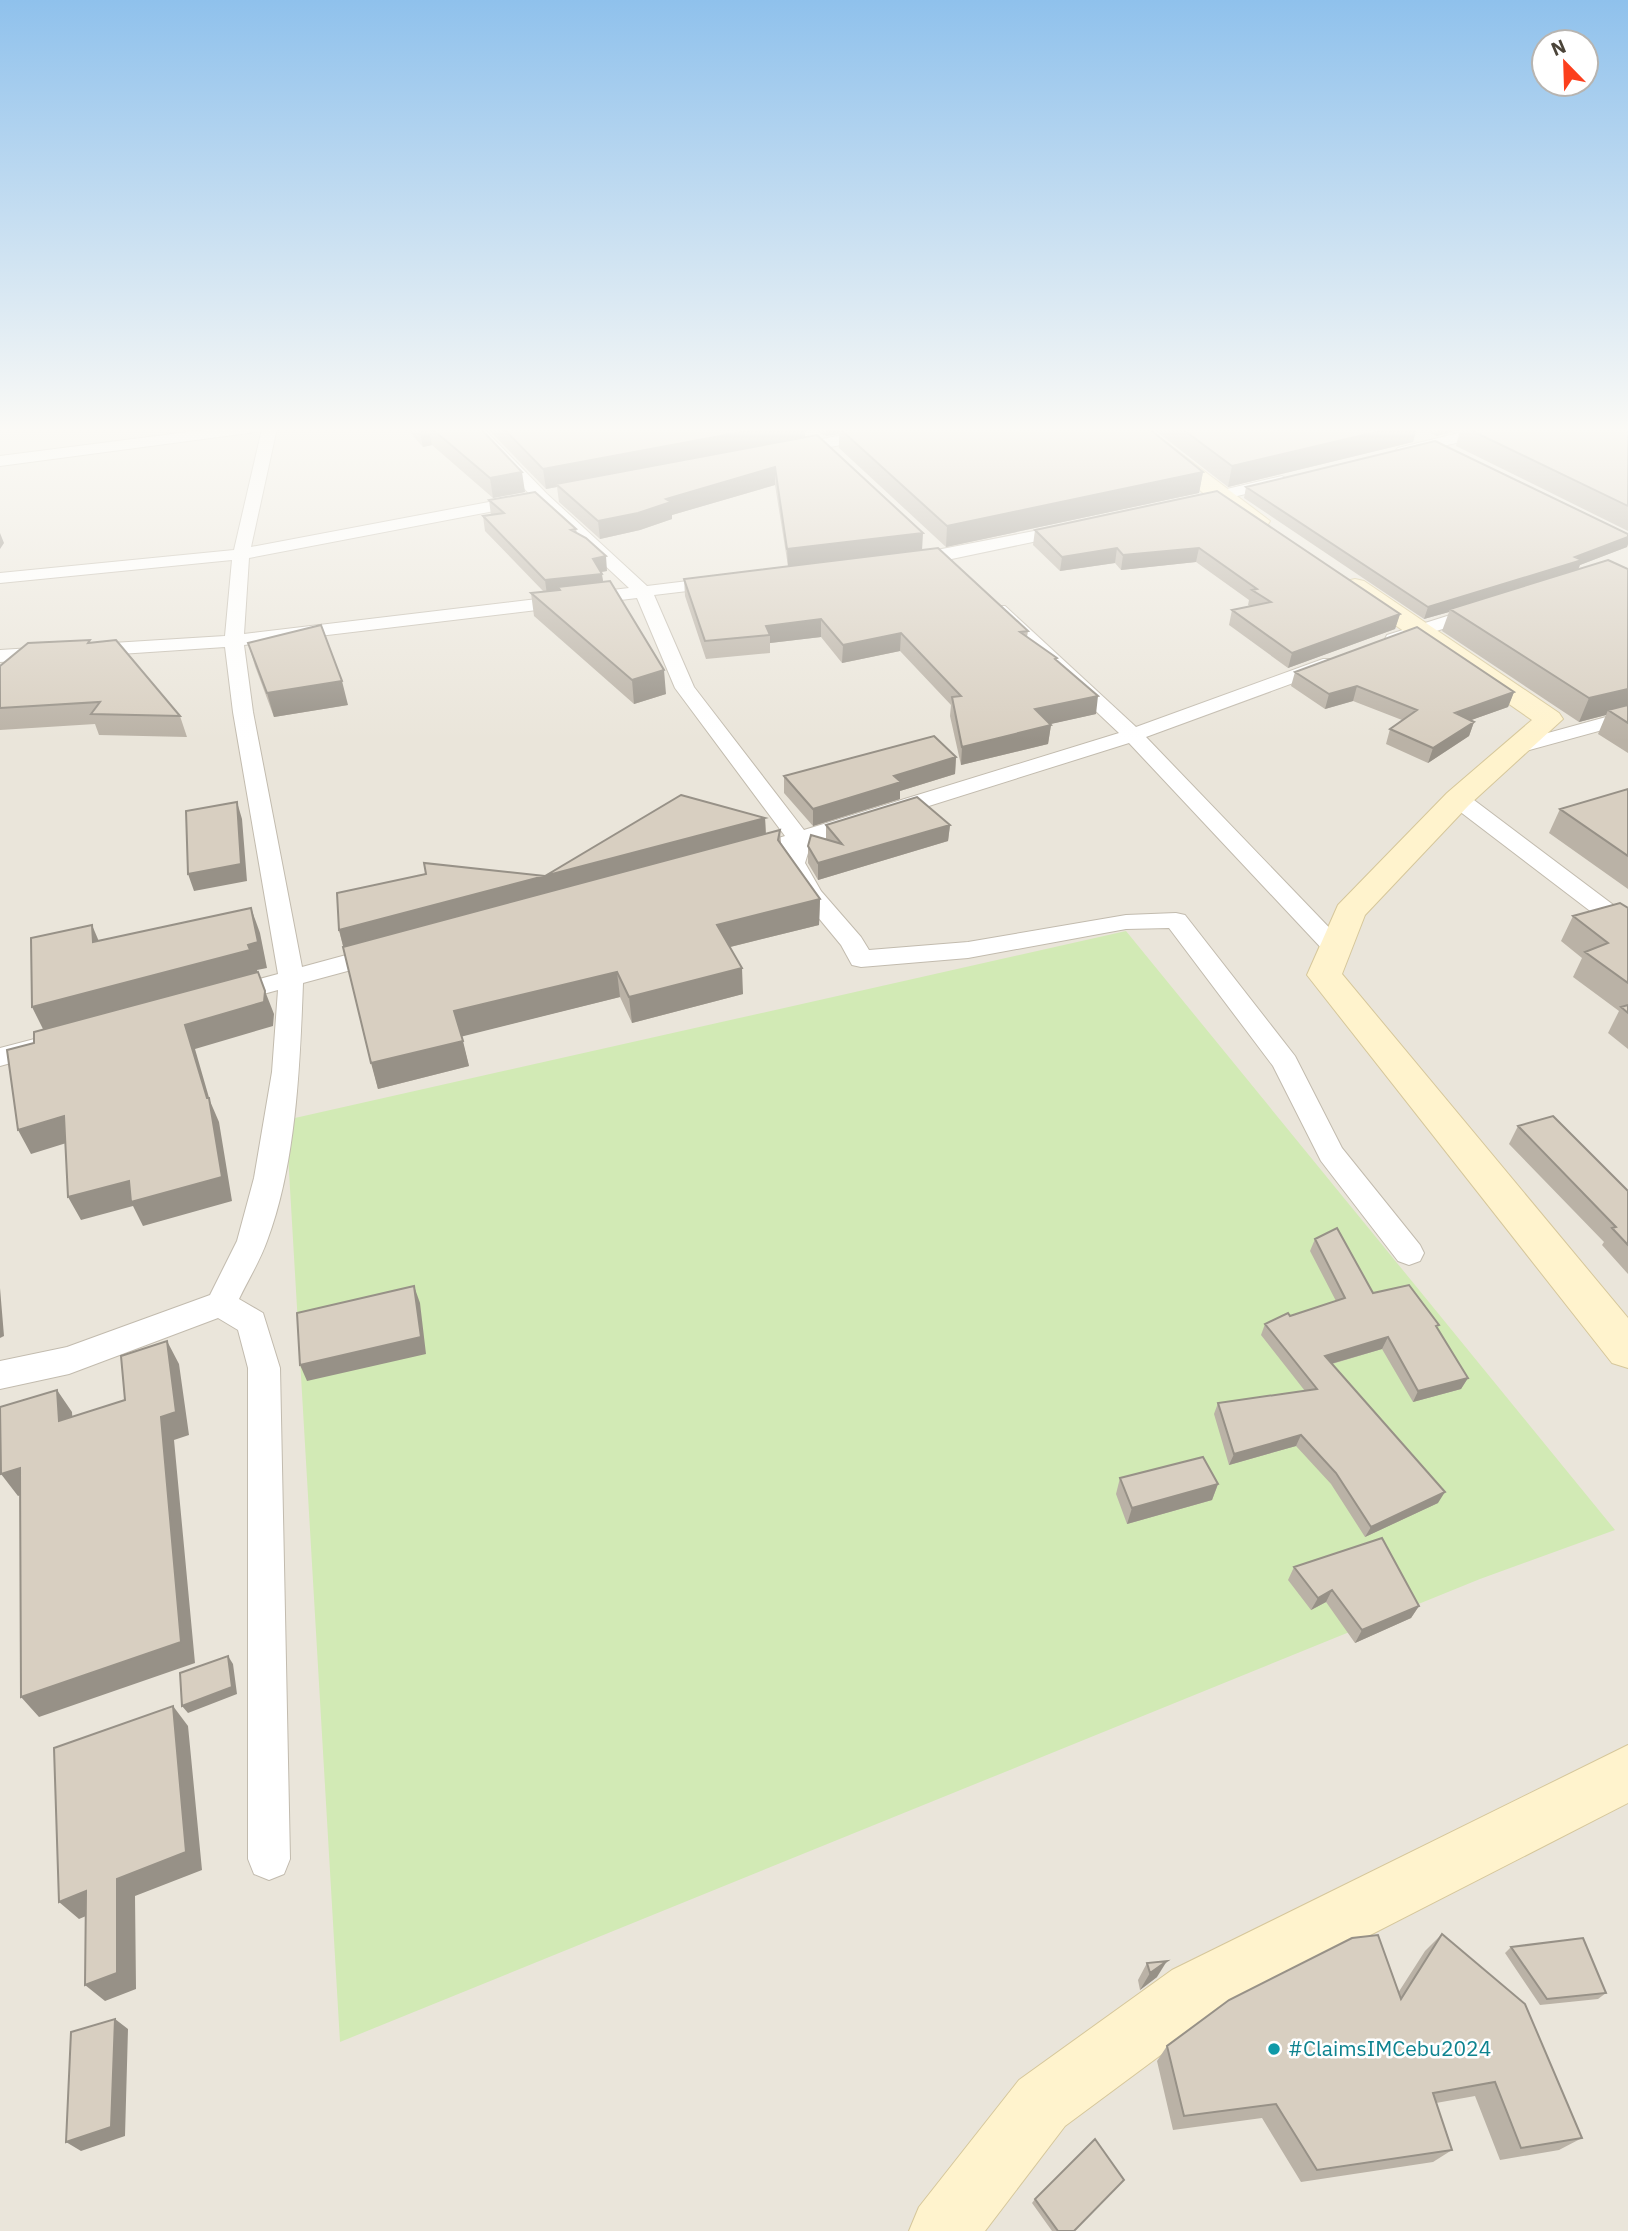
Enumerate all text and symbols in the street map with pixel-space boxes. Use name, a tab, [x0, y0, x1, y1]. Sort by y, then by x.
north arrow	[1530, 28, 1600, 98]
text: N	[1547, 34, 1569, 61]
place label: #ClaimsIMCebu2024	[1288, 2034, 1491, 2062]
marker: #ClaimsIMCebu2024	[1266, 2041, 1282, 2057]

